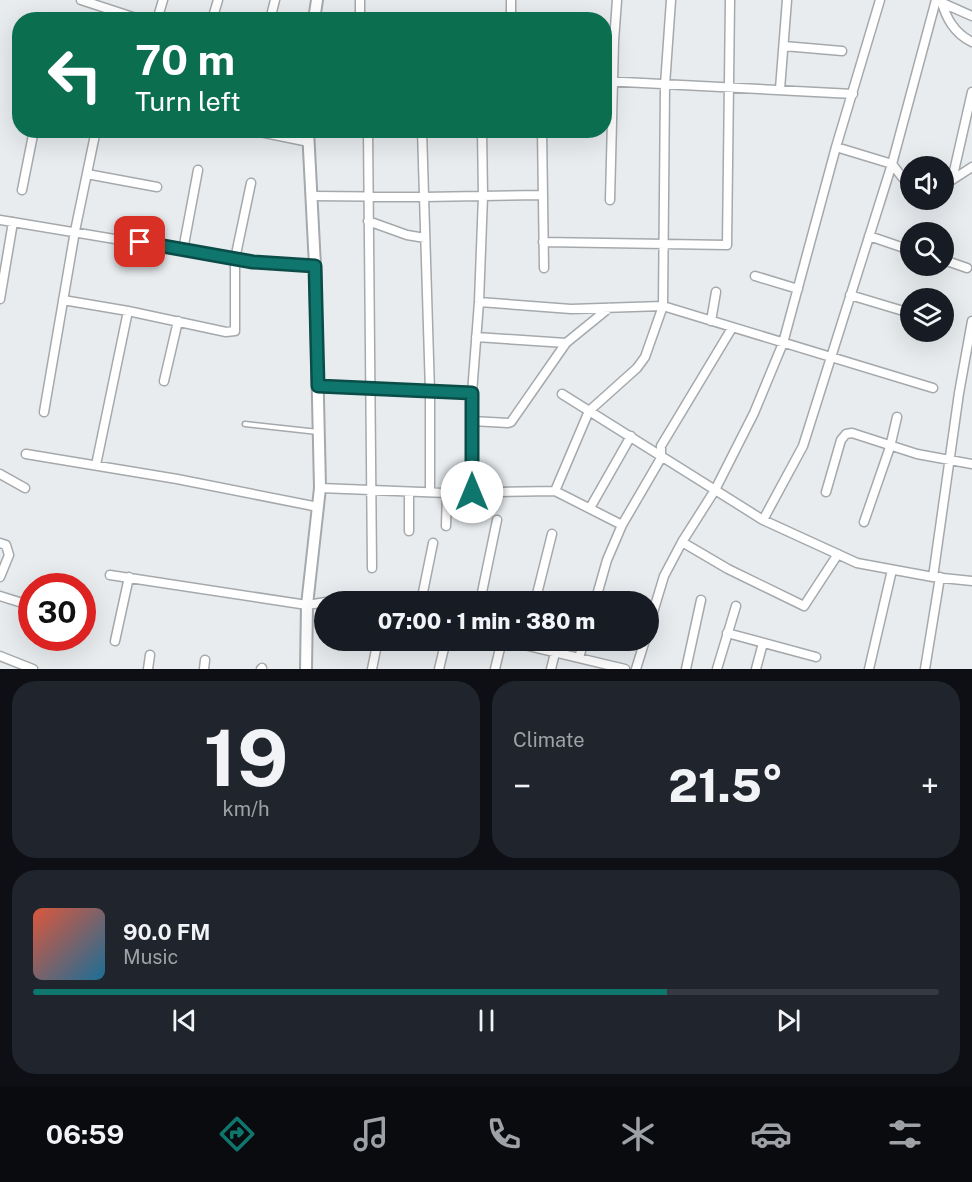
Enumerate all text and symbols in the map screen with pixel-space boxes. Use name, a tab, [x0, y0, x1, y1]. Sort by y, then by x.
text: 70 m	[135, 35, 235, 84]
icon: left	[36, 36, 114, 114]
text: Turn left	[135, 85, 241, 117]
map controls	[900, 156, 954, 342]
button: sound	[900, 156, 954, 210]
pin	[114, 216, 165, 267]
button: search	[900, 222, 954, 276]
icon: arrive	[123, 225, 156, 258]
button: layers	[900, 288, 954, 342]
position arrow	[440, 460, 504, 524]
speed limit sign: 30	[18, 573, 96, 651]
text: 07:00 · 1 min · 380 m	[378, 608, 595, 634]
text: 19	[204, 712, 288, 804]
text: Climate	[513, 728, 585, 752]
text: 21.5°	[669, 759, 783, 812]
text: −	[513, 767, 531, 805]
text: +	[921, 767, 939, 805]
text: km/h	[222, 797, 270, 821]
text: 90.0 FM	[123, 919, 210, 945]
text: Music	[123, 945, 178, 969]
icon: previous	[168, 1004, 201, 1037]
icon: pause	[470, 1004, 503, 1037]
icon: next	[772, 1004, 805, 1037]
icon: directions	[216, 1113, 258, 1155]
icon: music	[350, 1113, 392, 1155]
icon: phone	[483, 1113, 525, 1155]
icon: climate	[617, 1113, 659, 1155]
icon: car	[750, 1113, 792, 1155]
icon: filters	[884, 1113, 926, 1155]
text: 06:59	[46, 1118, 124, 1150]

